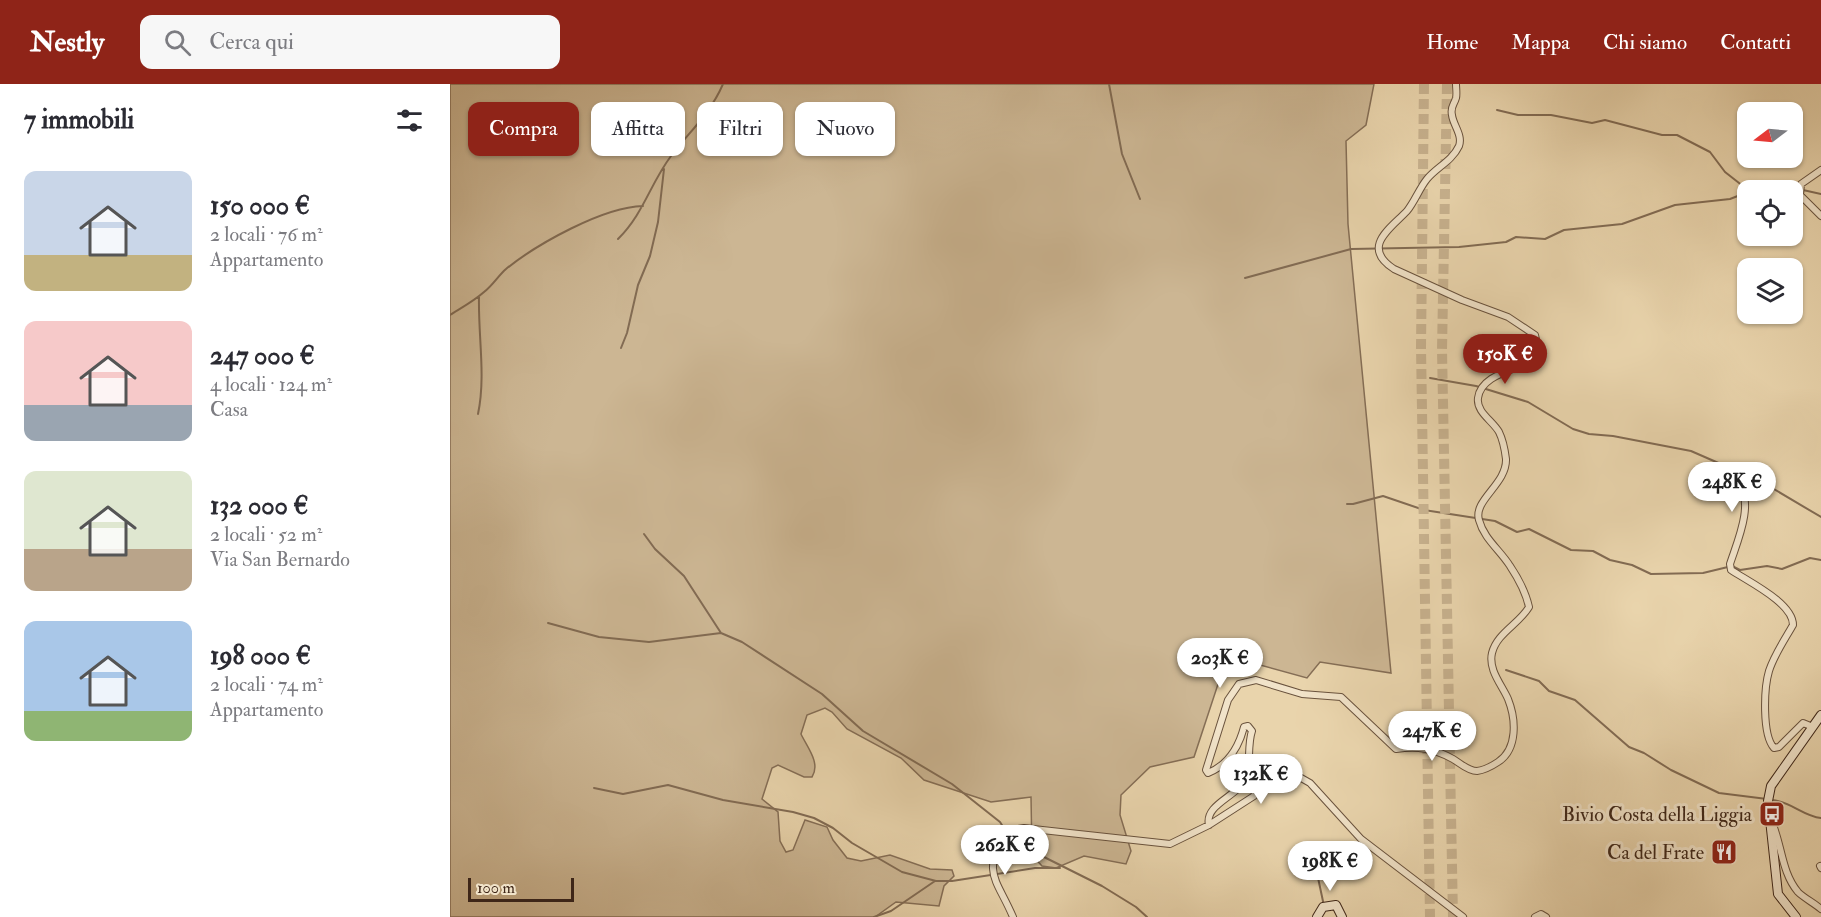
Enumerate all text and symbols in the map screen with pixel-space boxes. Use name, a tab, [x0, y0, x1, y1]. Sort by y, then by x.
search box	[140, 15, 560, 69]
text: Nestly	[30, 25, 104, 60]
icon: search	[161, 26, 194, 59]
text: Cerca qui	[209, 28, 294, 56]
text: Home	[1426, 29, 1478, 56]
text: Mappa	[1511, 29, 1570, 56]
text: Chi siamo	[1603, 29, 1687, 56]
text: Contatti	[1720, 29, 1791, 56]
chip: Compra	[468, 102, 579, 156]
chip: Affitta	[591, 102, 685, 156]
chip: Filtri	[697, 102, 783, 156]
chip: Nuovo	[795, 102, 895, 156]
north arrow	[1737, 102, 1803, 168]
map controls	[1737, 102, 1803, 324]
text: 7 immobili	[24, 104, 134, 136]
icon: filters	[393, 104, 426, 137]
button: locate	[1737, 180, 1803, 246]
text: 150 000 €	[210, 190, 310, 222]
icon: home	[72, 195, 144, 267]
text: 2 locali · 76 m²	[210, 222, 323, 247]
text: Appartamento	[210, 247, 323, 272]
button: layers	[1737, 258, 1803, 324]
pin: 150K €	[1456, 334, 1554, 385]
text: 247 000 €	[210, 340, 315, 372]
text: 150K €	[1477, 341, 1533, 366]
icon: home	[72, 345, 144, 417]
text: 4 locali · 124 m²	[210, 372, 332, 397]
text: Casa	[210, 397, 248, 422]
pin: 248K €	[1683, 462, 1781, 513]
text: 248K €	[1702, 469, 1762, 494]
text: 132 000 €	[210, 490, 309, 522]
icon: home	[72, 495, 144, 567]
text: 2 locali · 52 m²	[210, 522, 322, 547]
text: Via San Bernardo	[210, 547, 350, 572]
pin: 203K €	[1171, 638, 1269, 689]
text: 198 000 €	[210, 640, 311, 672]
icon: home	[72, 645, 144, 717]
text: 203K €	[1191, 645, 1249, 670]
text: 2 locali · 74 m²	[210, 672, 323, 697]
text: Appartamento	[210, 697, 323, 722]
pin: 247K €	[1383, 711, 1481, 762]
text: 247K €	[1402, 718, 1462, 743]
pin: 132K €	[1212, 754, 1310, 805]
text: 132K €	[1234, 761, 1288, 786]
bus stop icon: Bivio Costa della Liggia	[1757, 799, 1787, 829]
place label: Bivio Costa della Liggia	[1562, 802, 1753, 827]
pin: 262K €	[956, 825, 1054, 876]
text: 262K €	[975, 832, 1035, 857]
restaurant icon: Ca del Frate	[1709, 837, 1739, 867]
place label: Ca del Frate	[1607, 840, 1704, 865]
pin: 198K €	[1281, 841, 1379, 892]
text: 198K €	[1302, 848, 1358, 873]
scale bar	[468, 875, 574, 902]
text: 100 m	[477, 878, 515, 898]

